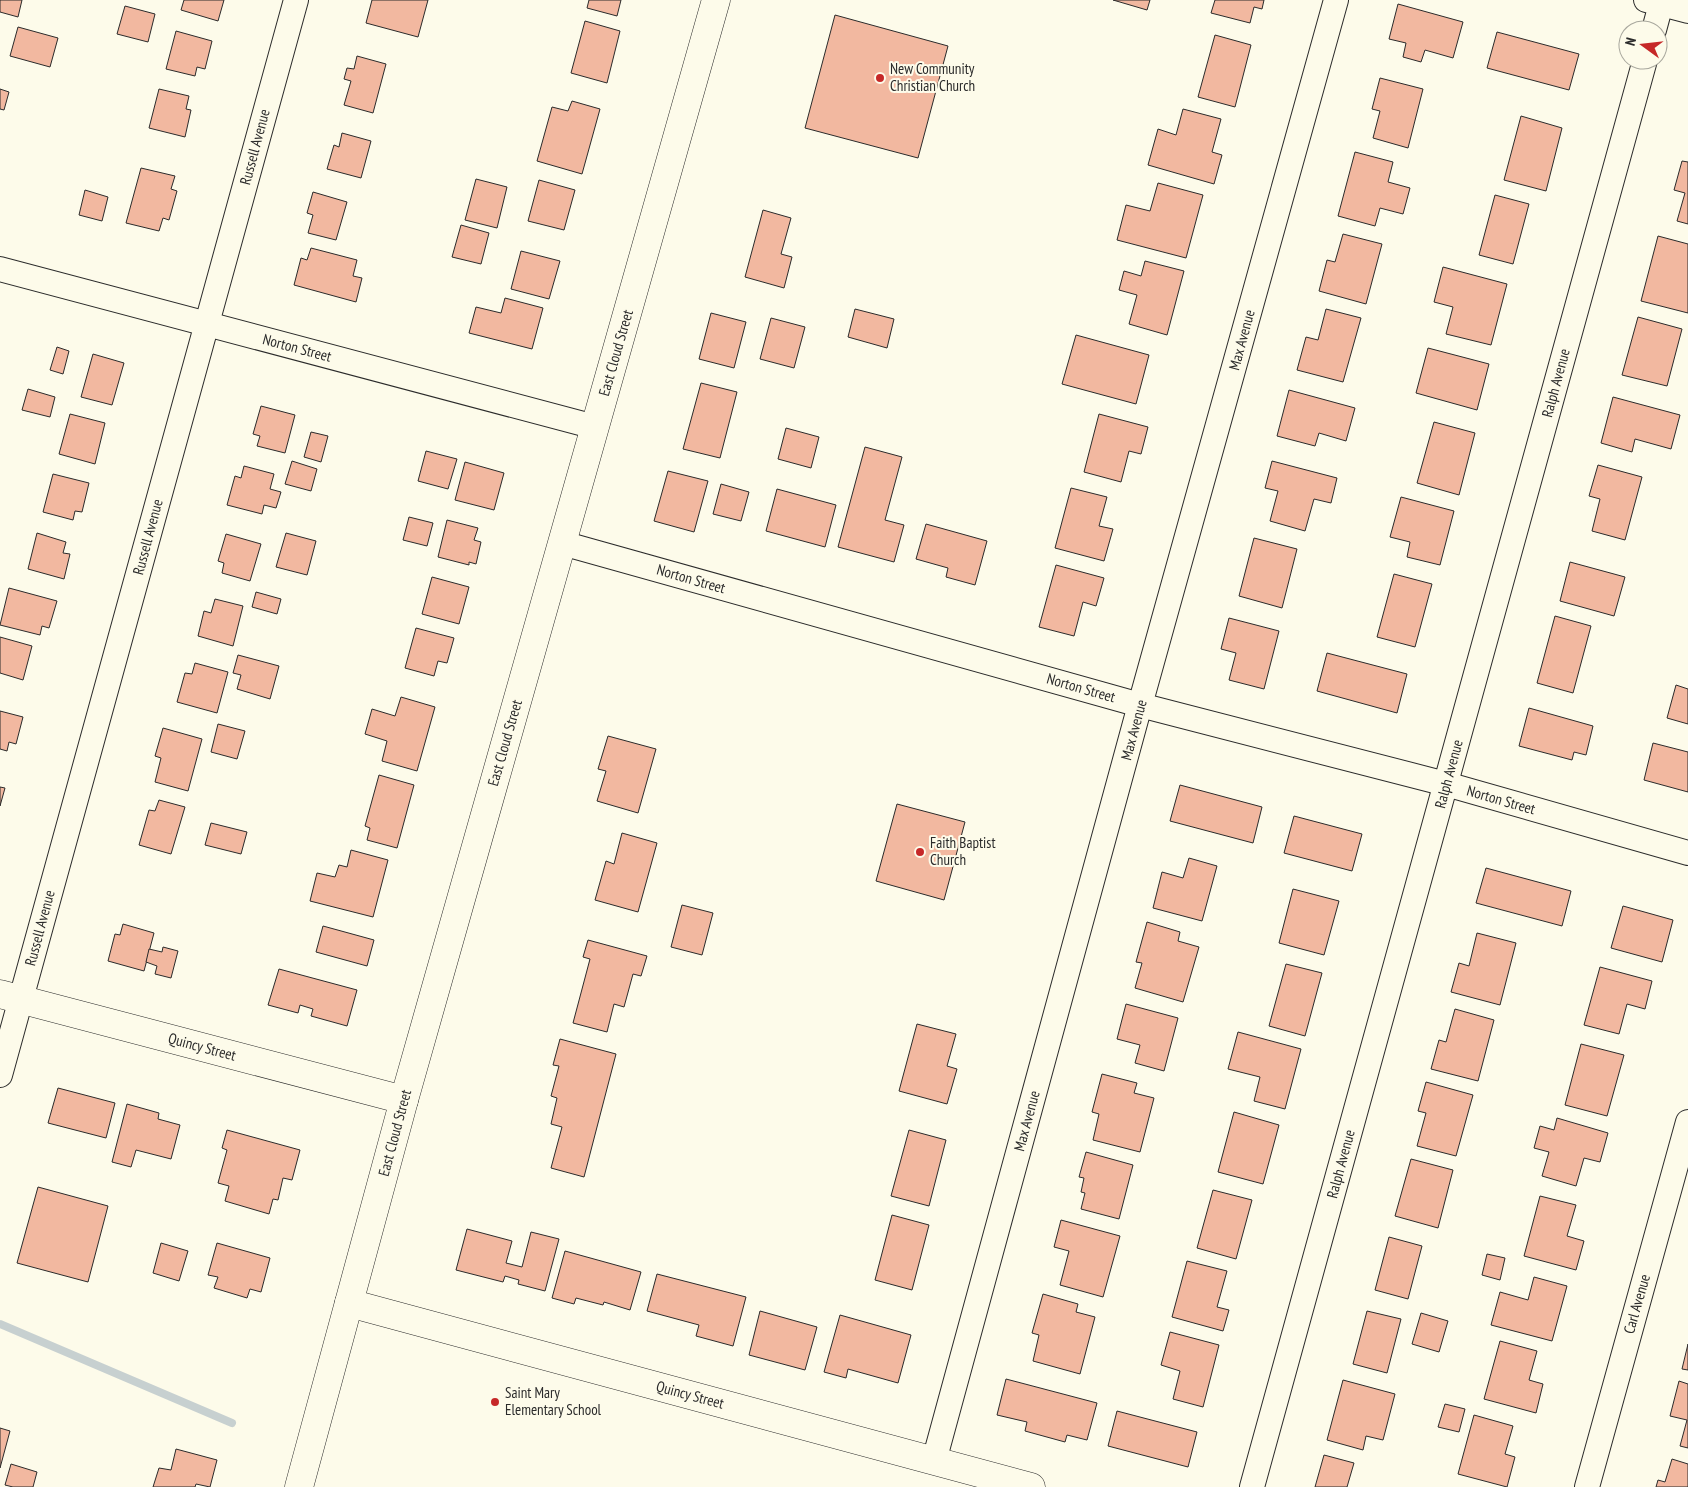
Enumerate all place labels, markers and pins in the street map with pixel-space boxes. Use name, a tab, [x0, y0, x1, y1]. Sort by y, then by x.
place label: New Community Christian Church	[890, 59, 975, 95]
marker: New Community Christian Church	[874, 72, 886, 84]
place label: Faith Baptist Church	[930, 833, 996, 869]
marker: Faith Baptist Church	[914, 846, 926, 858]
place label: Saint Mary Elementary School	[505, 1383, 602, 1419]
marker: Saint Mary Elementary School	[489, 1396, 501, 1408]

